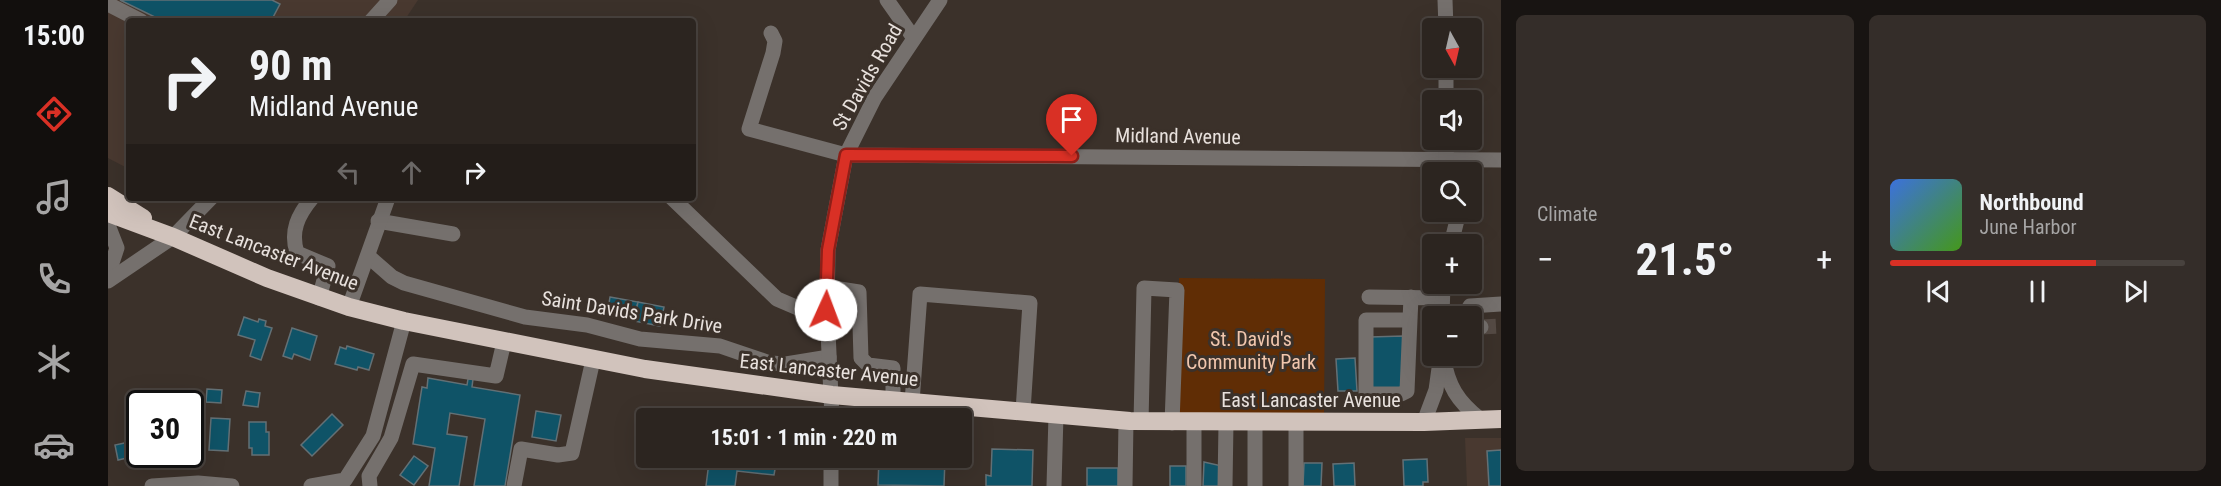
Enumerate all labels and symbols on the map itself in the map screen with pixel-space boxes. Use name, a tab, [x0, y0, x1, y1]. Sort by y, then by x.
north arrow	[1422, 18, 1482, 78]
street label: St Davids Road	[827, 20, 907, 134]
pin	[1046, 94, 1097, 156]
street label: Midland Avenue	[1115, 123, 1241, 149]
street label: East Lancaster Avenue	[186, 209, 362, 295]
position arrow	[794, 278, 858, 342]
street label: Saint Davids Park Drive	[540, 286, 724, 338]
park label: St. David's Community Park	[1186, 327, 1316, 374]
street label: East Lancaster Avenue	[739, 349, 919, 391]
street label: East Lancaster Avenue	[1221, 388, 1401, 412]
speed limit sign: 30	[126, 390, 204, 468]

